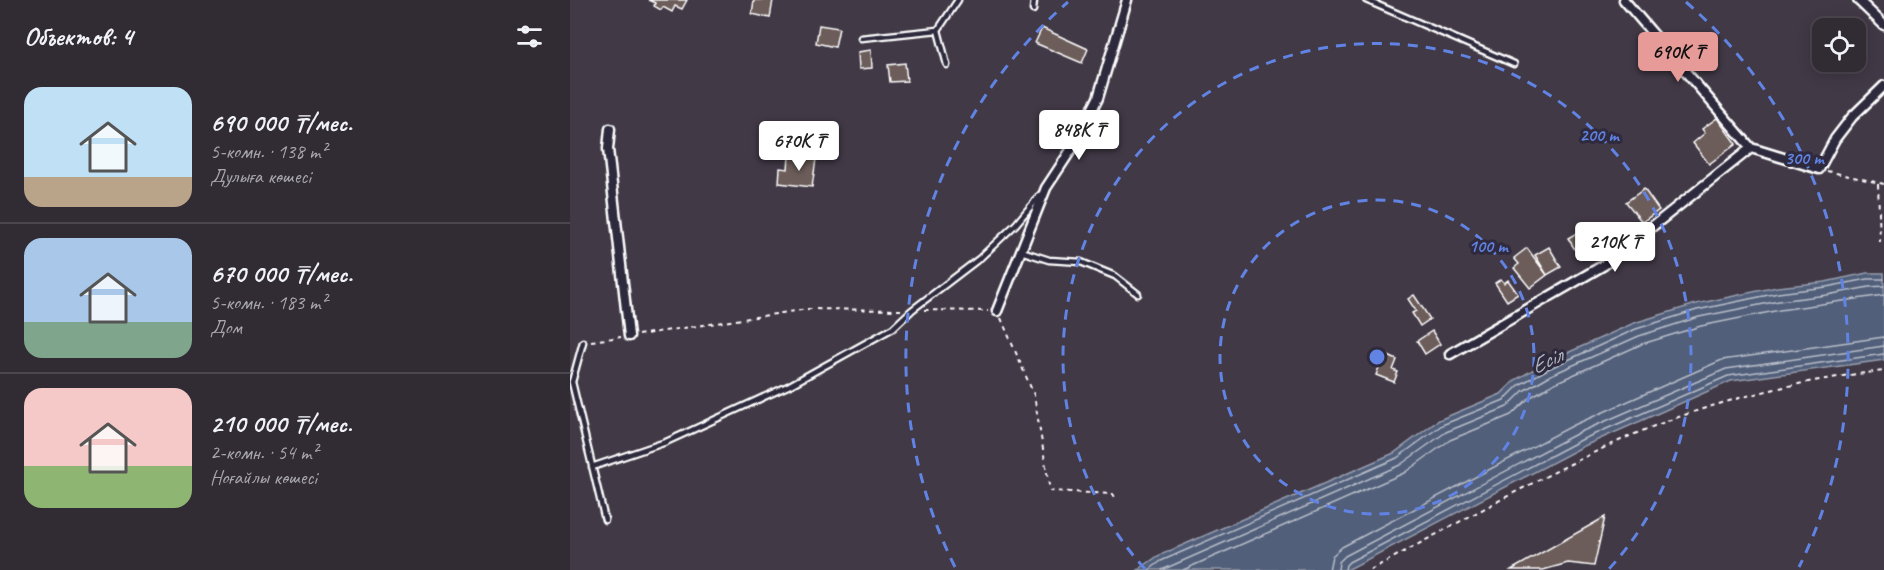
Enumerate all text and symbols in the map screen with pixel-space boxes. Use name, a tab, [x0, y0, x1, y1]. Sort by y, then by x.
map controls	[1812, 18, 1866, 72]
button: locate	[1812, 18, 1866, 72]
text: Объектов: 4	[24, 20, 133, 53]
icon: filters	[513, 20, 546, 53]
pin: 690K ₸	[1629, 32, 1727, 83]
text: 690K ₸	[1652, 39, 1704, 64]
text: 690 000 ₸/мес.	[210, 106, 352, 139]
pin: 848K ₸	[1030, 110, 1128, 161]
icon: home	[72, 111, 144, 183]
text: 848K ₸	[1053, 117, 1105, 142]
pin: 670K ₸	[750, 121, 848, 172]
text: 200 m	[1580, 124, 1620, 146]
text: 670K ₸	[773, 128, 825, 153]
text: 5-комн. · 138 m²	[210, 139, 327, 164]
text: 300 m	[1785, 147, 1825, 169]
text: Дулыға көшесі	[210, 164, 311, 189]
pin: 210K ₸	[1566, 222, 1664, 273]
text: 210K ₸	[1589, 229, 1641, 254]
text: 100 m	[1469, 235, 1509, 257]
text: 670 000 ₸/мес.	[210, 257, 352, 290]
icon: home	[72, 262, 144, 334]
text: 5-комн. · 183 m²	[210, 290, 327, 315]
text: Дом	[210, 315, 242, 340]
water label: Есіл	[1526, 340, 1570, 380]
centre of rings	[1367, 347, 1387, 367]
text: 210 000 ₸/мес.	[210, 407, 352, 440]
icon: home	[72, 412, 144, 484]
text: 2-комн. · 54 m²	[210, 440, 318, 465]
text: Ноғайлы көшесі	[210, 465, 317, 490]

